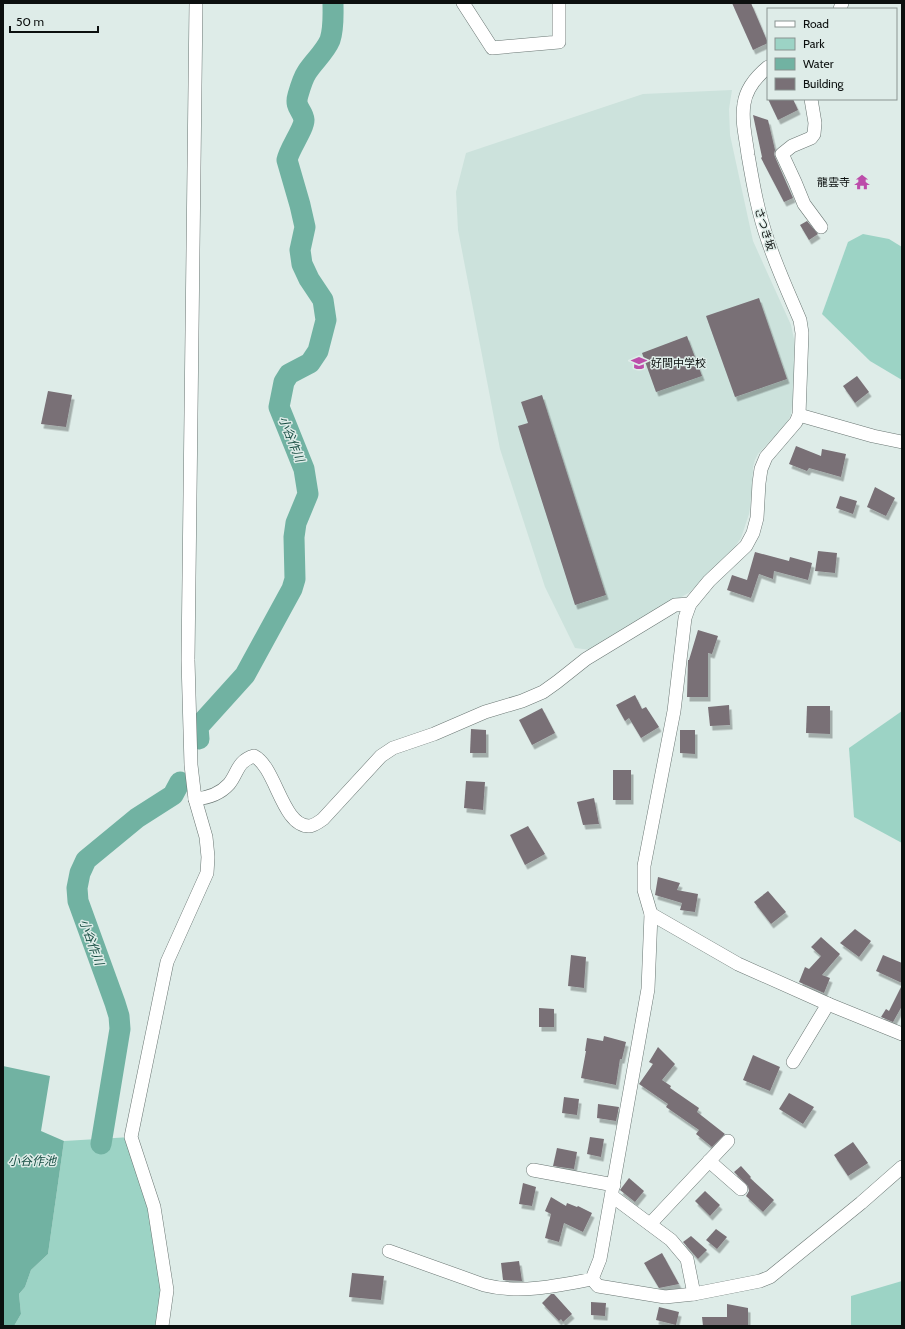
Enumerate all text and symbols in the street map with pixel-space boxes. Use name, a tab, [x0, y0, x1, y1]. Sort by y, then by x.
scale bar	[10, 8, 98, 34]
legend	[767, 8, 897, 100]
text: 50 m	[16, 14, 44, 29]
text: Road	[803, 16, 829, 31]
text: Park	[803, 36, 825, 51]
text: Water	[803, 56, 834, 71]
text: Building	[803, 76, 845, 91]
temple icon: 龍雲寺	[853, 173, 871, 191]
place label: 龍雲寺	[817, 175, 850, 189]
street label: さつき坂	[752, 206, 778, 252]
school or university icon: 好間中学校	[630, 354, 648, 372]
place label: 好間中学校	[651, 356, 706, 370]
water label: 小谷作川	[276, 414, 309, 466]
water label: 小谷作川	[77, 917, 108, 969]
water label: 小谷作池	[8, 1153, 57, 1168]

